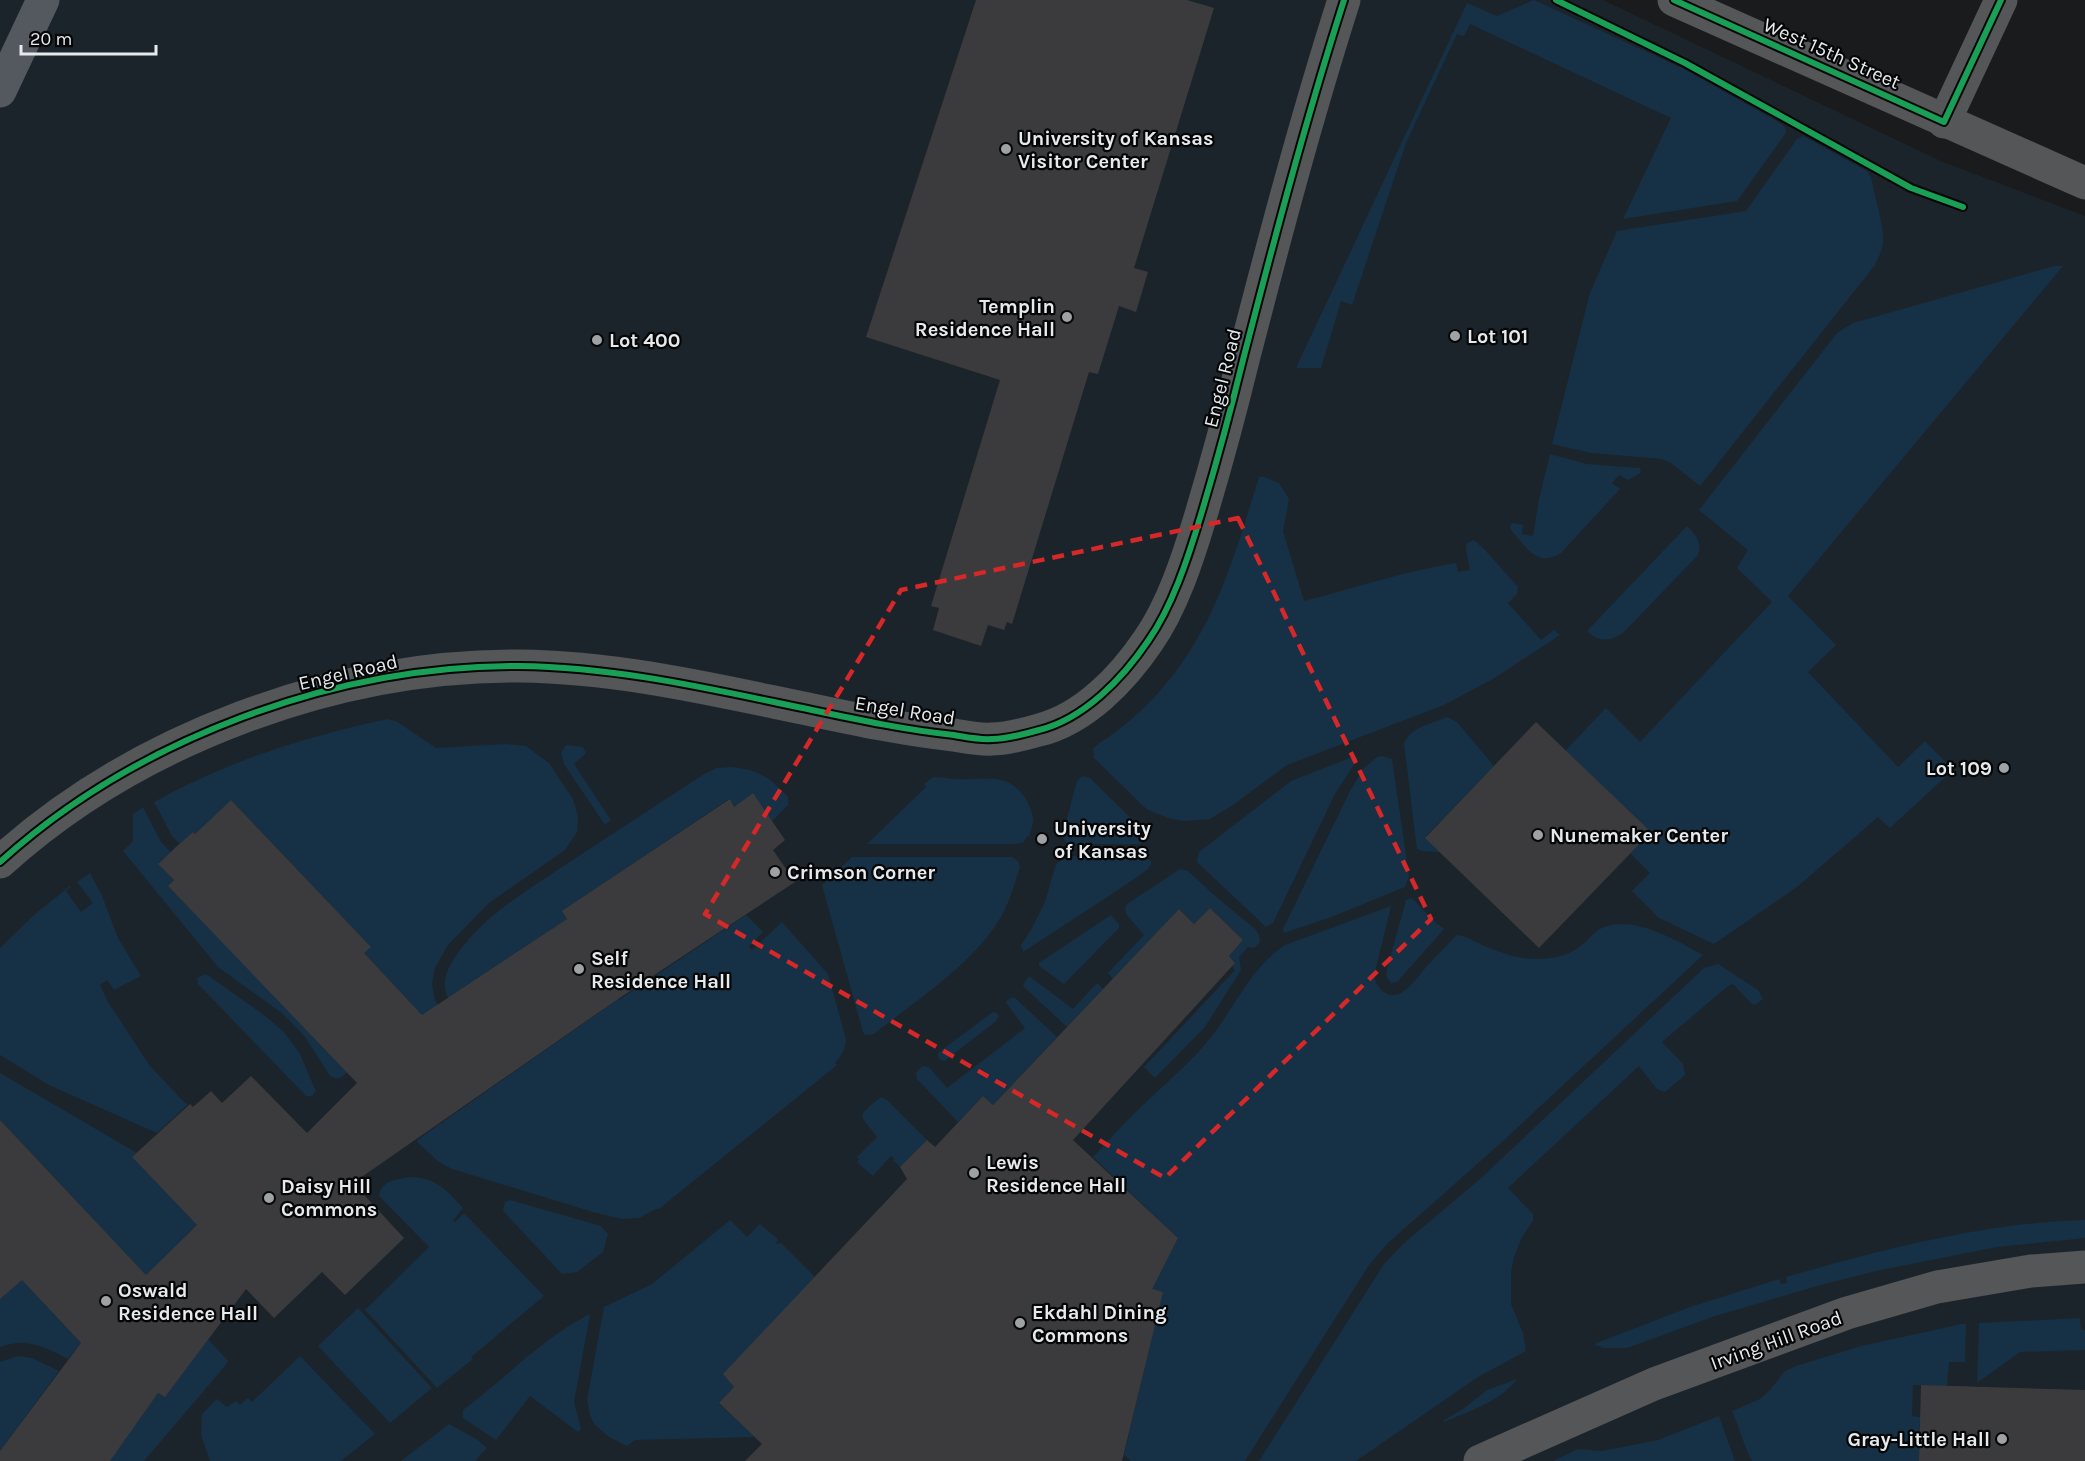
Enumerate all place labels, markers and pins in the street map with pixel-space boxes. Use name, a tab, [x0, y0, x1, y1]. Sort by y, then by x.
place label: University of Kansas Visitor Center	[1018, 127, 1214, 173]
marker: University of Kansas Visitor Center	[999, 142, 1013, 156]
place label: Templin Residence Hall	[915, 295, 1055, 341]
marker: Templin Residence Hall	[1060, 310, 1074, 324]
place label: Lot 101	[1467, 325, 1528, 348]
place label: Lot 400	[609, 329, 680, 352]
marker: Lot 101	[1448, 329, 1462, 343]
marker: Lot 400	[590, 333, 604, 347]
place label: Lot 109	[1926, 757, 1992, 780]
marker: Lot 109	[1997, 761, 2011, 775]
place label: University of Kansas	[1054, 817, 1151, 863]
place label: Nunemaker Center	[1550, 824, 1728, 847]
marker: Nunemaker Center	[1531, 828, 1545, 842]
marker: University of Kansas	[1035, 832, 1049, 846]
place label: Crimson Corner	[787, 861, 935, 884]
marker: Crimson Corner	[768, 865, 782, 879]
place label: Self Residence Hall	[591, 947, 731, 993]
marker: Self Residence Hall	[572, 962, 586, 976]
place label: Lewis Residence Hall	[986, 1151, 1126, 1197]
marker: Lewis Residence Hall	[967, 1166, 981, 1180]
place label: Daisy Hill Commons	[281, 1175, 377, 1221]
marker: Daisy Hill Commons	[262, 1191, 276, 1205]
place label: Oswald Residence Hall	[118, 1279, 258, 1325]
marker: Oswald Residence Hall	[99, 1294, 113, 1308]
place label: Ekdahl Dining Commons	[1032, 1301, 1167, 1347]
marker: Ekdahl Dining Commons	[1013, 1316, 1027, 1330]
place label: Gray-Little Hall	[1847, 1428, 1990, 1451]
marker: Gray-Little Hall	[1995, 1432, 2009, 1446]

